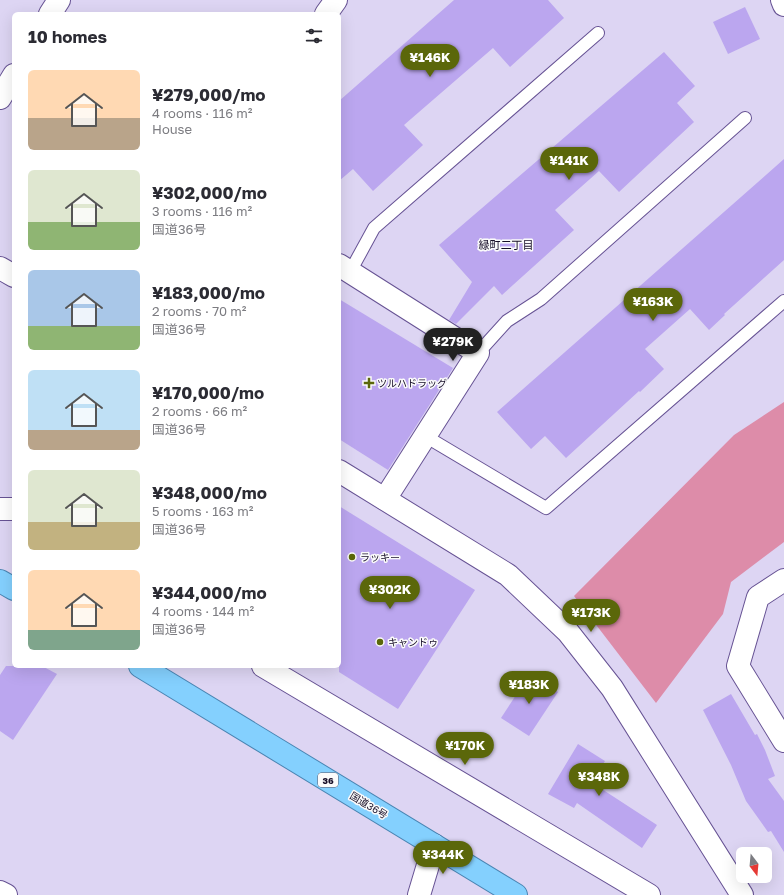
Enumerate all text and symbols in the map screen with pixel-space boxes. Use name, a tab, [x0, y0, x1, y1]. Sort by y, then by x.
icon: filters	[303, 25, 325, 47]
text: 10 homes	[28, 26, 107, 47]
pin: ¥146K	[402, 44, 458, 78]
text: ¥146K	[409, 49, 451, 65]
text: ¥279,000/mo	[152, 84, 265, 105]
icon: home	[60, 86, 108, 134]
text: 4 rooms · 116 m²	[152, 105, 252, 121]
text: House	[152, 121, 192, 137]
pin: ¥141K	[541, 147, 597, 181]
text: ¥141K	[549, 152, 589, 168]
text: ¥302,000/mo	[152, 182, 267, 203]
icon: home	[60, 186, 108, 234]
text: 3 rooms · 116 m²	[152, 203, 252, 219]
text: 国道36号	[152, 221, 206, 237]
district label: 緑町二丁目	[479, 238, 534, 251]
text: ¥183,000/mo	[152, 282, 265, 303]
icon: home	[60, 286, 108, 334]
pin: ¥163K	[625, 288, 681, 322]
text: ¥163K	[633, 293, 673, 309]
text: 2 rooms · 70 m²	[152, 303, 247, 319]
text: 国道36号	[152, 321, 206, 337]
pin: ¥279K	[425, 328, 481, 362]
text: ¥279K	[432, 333, 474, 349]
place label: ツルハドラッグ	[377, 377, 447, 389]
marker: ツルハドラッグ	[364, 378, 374, 388]
text: ¥170,000/mo	[152, 382, 264, 403]
icon: home	[60, 386, 108, 434]
text: 2 rooms · 66 m²	[152, 403, 247, 419]
text: 国道36号	[152, 421, 206, 437]
text: ¥348,000/mo	[152, 482, 267, 503]
icon: home	[60, 486, 108, 534]
text: 5 rooms · 163 m²	[152, 503, 253, 519]
text: 国道36号	[152, 521, 206, 537]
place label: ラッキー	[360, 551, 400, 563]
marker: ラッキー	[347, 552, 357, 562]
pin: ¥302K	[362, 576, 418, 610]
text: ¥302K	[369, 581, 411, 597]
text: ¥344,000/mo	[152, 582, 267, 603]
icon: home	[60, 586, 108, 634]
pin: ¥173K	[563, 599, 619, 633]
text: 4 rooms · 144 m²	[152, 603, 254, 619]
text: ¥173K	[571, 604, 611, 620]
text: 国道36号	[152, 621, 206, 637]
place label: キャンドゥ	[388, 636, 438, 648]
marker: キャンドゥ	[375, 637, 385, 647]
pin: ¥183K	[501, 671, 557, 705]
text: ¥183K	[509, 676, 549, 692]
pin: ¥170K	[437, 732, 493, 766]
text: ¥170K	[445, 737, 485, 753]
pin: ¥348K	[571, 763, 627, 797]
text: ¥348K	[578, 768, 620, 784]
road number: 36	[318, 773, 338, 787]
street label: 国道36号	[348, 789, 390, 821]
pin: ¥344K	[415, 841, 471, 875]
text: ¥344K	[422, 846, 464, 862]
north arrow	[736, 847, 772, 883]
map controls	[736, 847, 772, 883]

